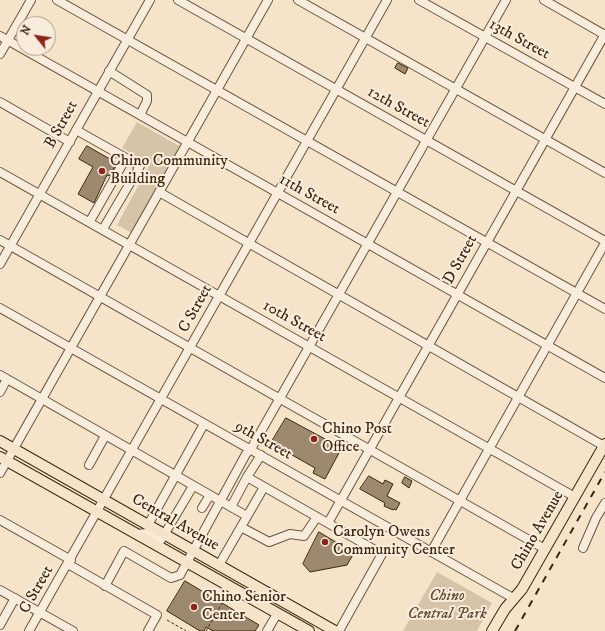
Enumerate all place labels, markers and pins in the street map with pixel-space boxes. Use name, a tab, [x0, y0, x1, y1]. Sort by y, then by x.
place label: Chino Community Building	[110, 152, 228, 190]
marker: Chino Community Building	[97, 166, 107, 176]
place label: Chino Post Office	[322, 420, 392, 458]
marker: Chino Post Office	[309, 434, 319, 444]
place label: Carolyn Owens Community Center	[333, 523, 455, 561]
marker: Carolyn Owens Community Center	[320, 537, 330, 547]
place label: Chino Senior Center	[202, 588, 286, 626]
marker: Chino Senior Center	[189, 602, 199, 612]

